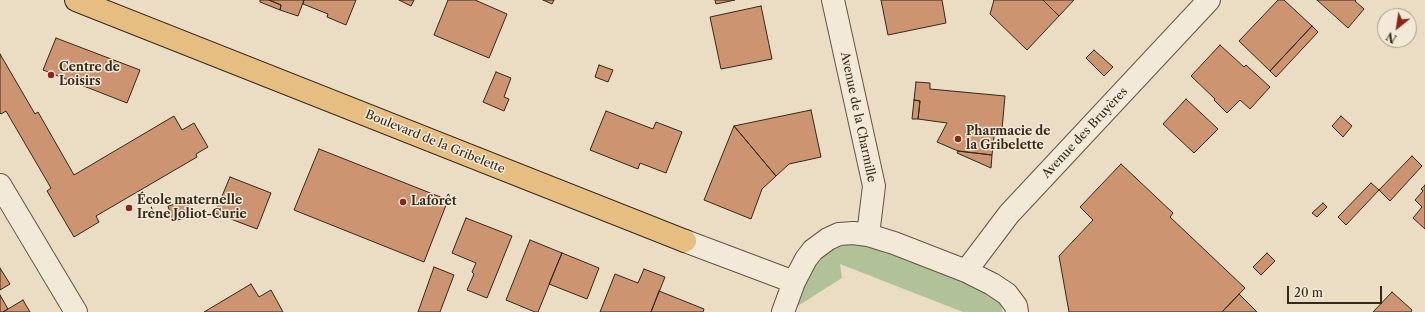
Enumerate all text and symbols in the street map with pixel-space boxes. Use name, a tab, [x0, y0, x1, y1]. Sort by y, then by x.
north arrow	[1377, 8, 1417, 48]
text: N	[1384, 29, 1399, 46]
street label: Avenue de la Charmille	[837, 50, 879, 184]
place label: Centre de Loisirs	[59, 61, 120, 89]
marker: Centre de Loisirs	[46, 70, 56, 80]
street label: Avenue des Bruyères	[1039, 85, 1131, 181]
street label: Boulevard de la Gribelette	[363, 107, 507, 177]
place label: Pharmacie de la Gribelette	[966, 125, 1050, 153]
marker: Pharmacie de la Gribelette	[953, 134, 963, 144]
place label: École maternelle Irène Joliot-Curie	[137, 194, 247, 222]
place label: Laforêt	[411, 195, 456, 209]
marker: Laforêt	[398, 197, 408, 207]
marker: École maternelle Irène Joliot-Curie	[124, 203, 134, 213]
scale bar	[1289, 278, 1384, 304]
text: 20 m	[1294, 285, 1323, 300]

